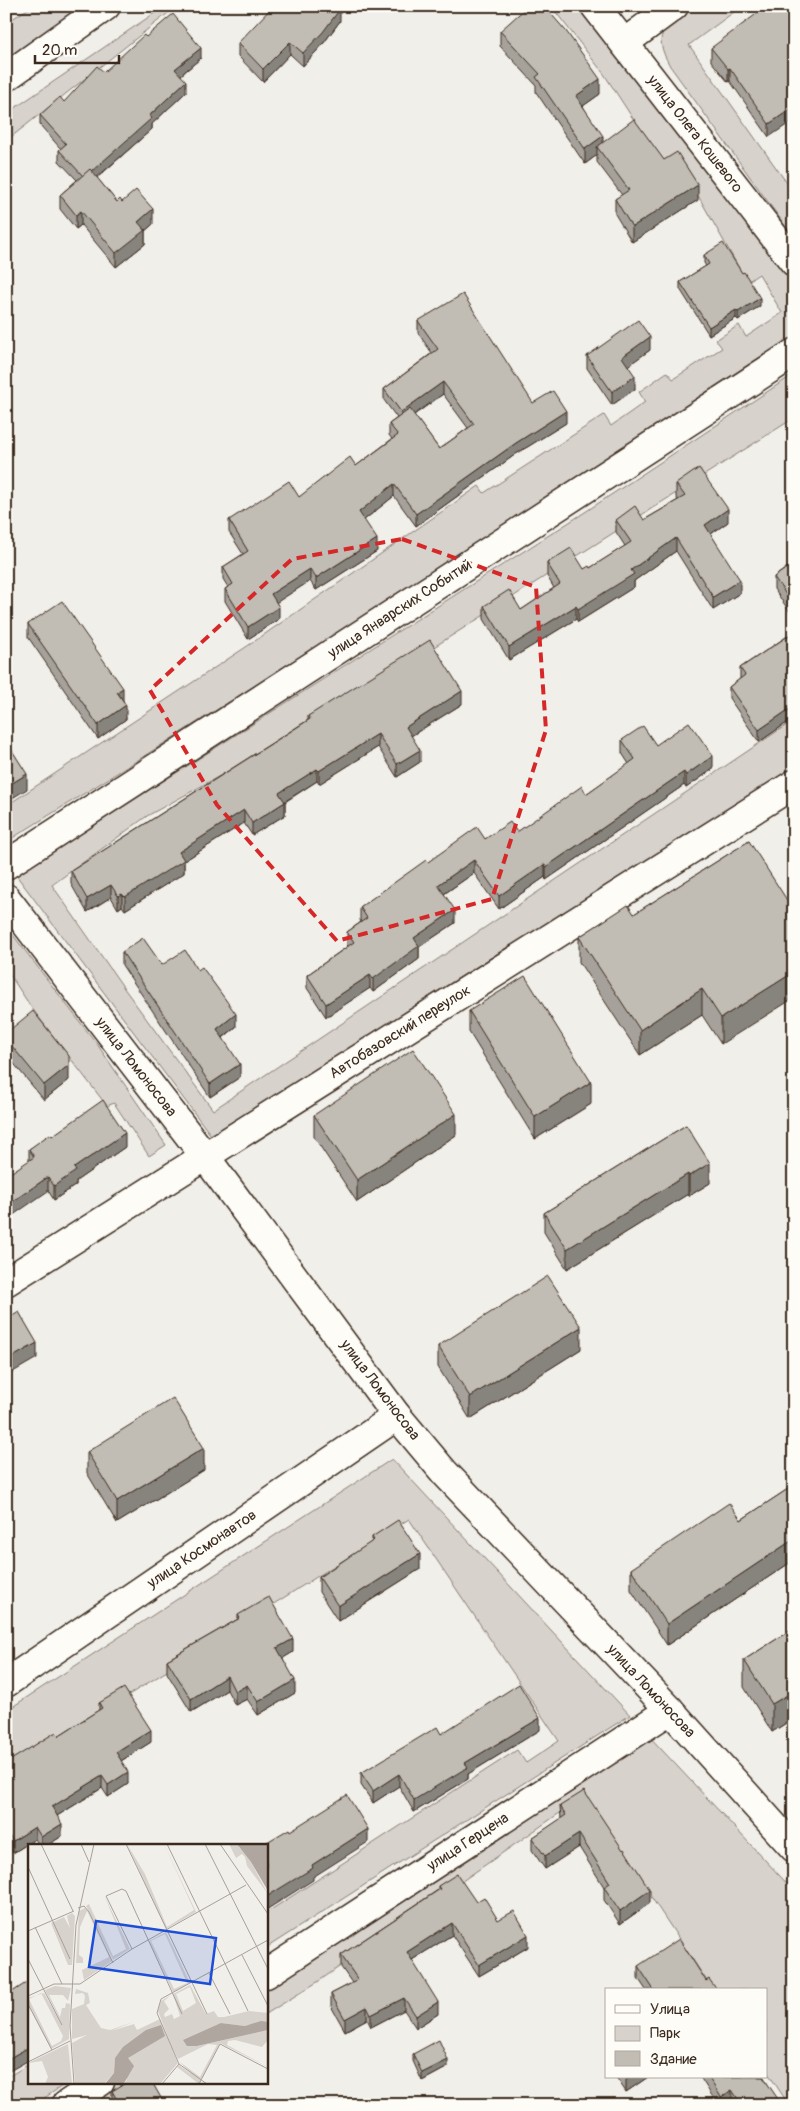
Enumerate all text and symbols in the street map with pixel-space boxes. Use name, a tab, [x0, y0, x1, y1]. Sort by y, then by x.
scale bar	[35, 32, 119, 64]
text: 20 m	[42, 41, 77, 60]
street label: улица Олега Кошевого	[643, 71, 747, 197]
street label: улица Январских Событий	[324, 555, 476, 663]
street label: Автобазовский переулок	[326, 981, 474, 1083]
street label: улица Ломоносова	[91, 1013, 181, 1121]
street label: улица Ломоносова	[335, 1335, 424, 1444]
street label: улица Космонавтов	[143, 1505, 260, 1593]
street label: улица Ломоносова	[602, 1639, 699, 1742]
street label: улица Герцена	[423, 1809, 512, 1876]
inset map	[28, 1844, 268, 2084]
legend	[605, 1988, 768, 2078]
text: Улица	[650, 2000, 690, 2019]
text: Парк	[650, 2024, 681, 2043]
text: Здание	[650, 2050, 697, 2069]

